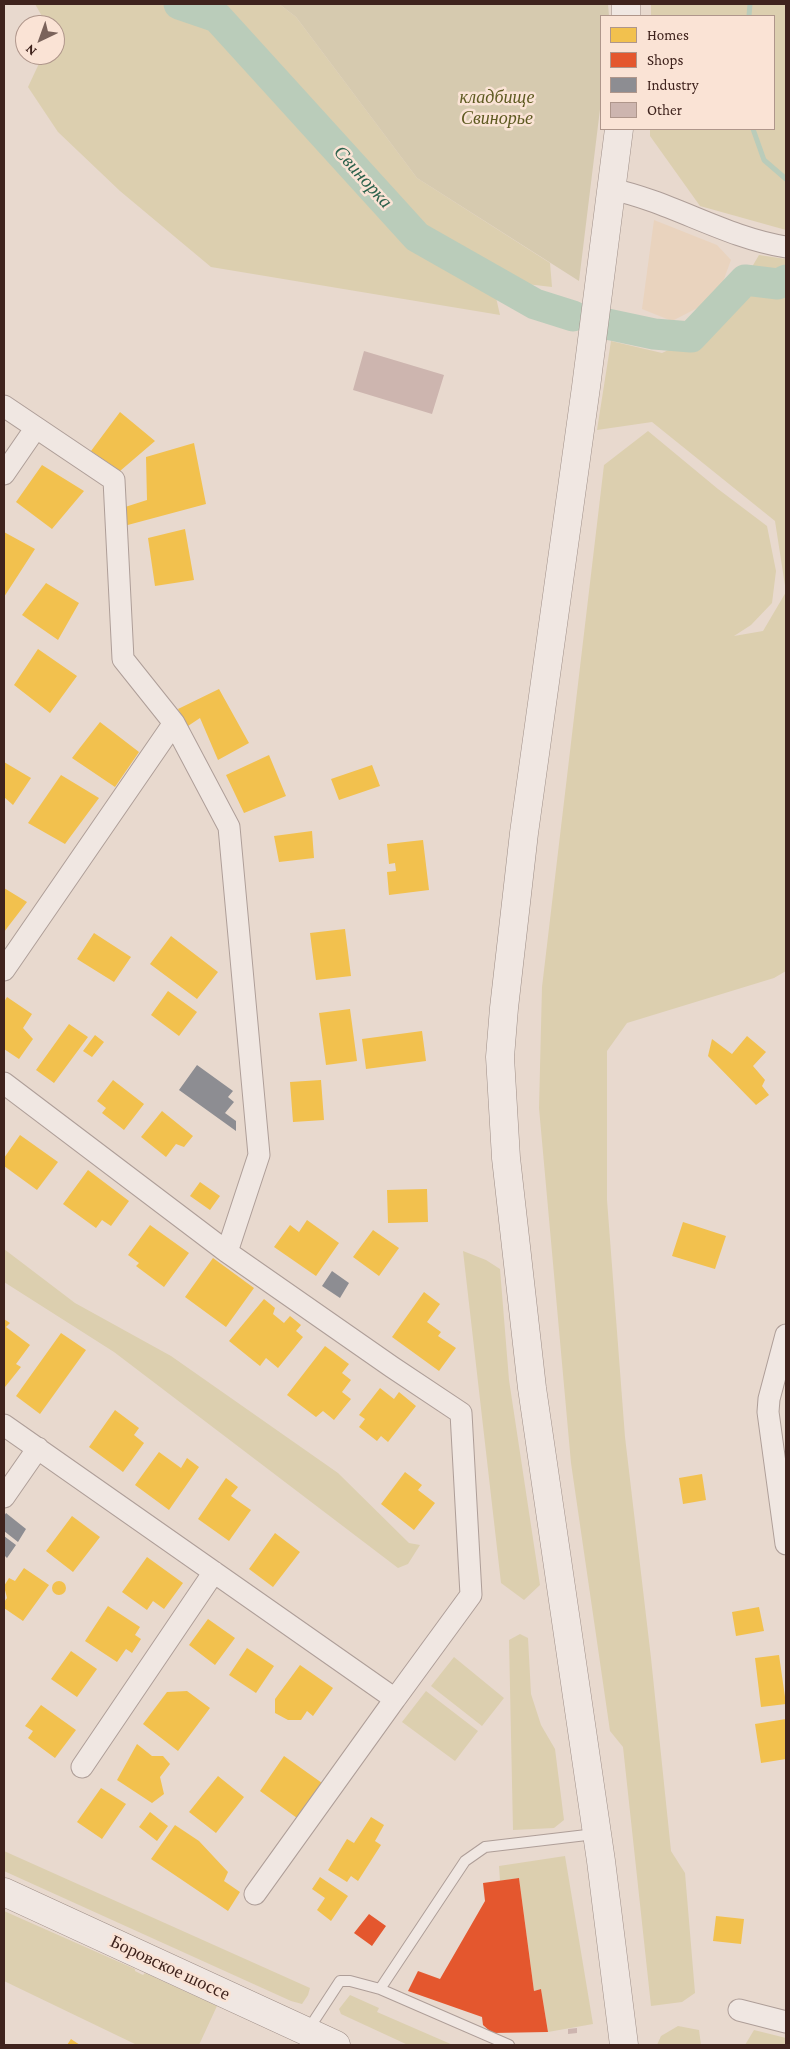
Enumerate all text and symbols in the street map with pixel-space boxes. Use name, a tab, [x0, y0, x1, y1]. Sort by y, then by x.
north arrow	[15, 15, 65, 65]
legend	[600, 15, 775, 130]
text: Homes	[647, 27, 689, 43]
text: N	[22, 41, 40, 60]
text: Shops	[647, 52, 683, 68]
text: Industry	[647, 77, 699, 93]
park label: кладбище Свинорье	[459, 86, 535, 128]
text: Other	[647, 102, 682, 118]
water label: Свинорка	[329, 141, 397, 213]
street label: Боровское шоссе	[107, 1931, 233, 2005]

